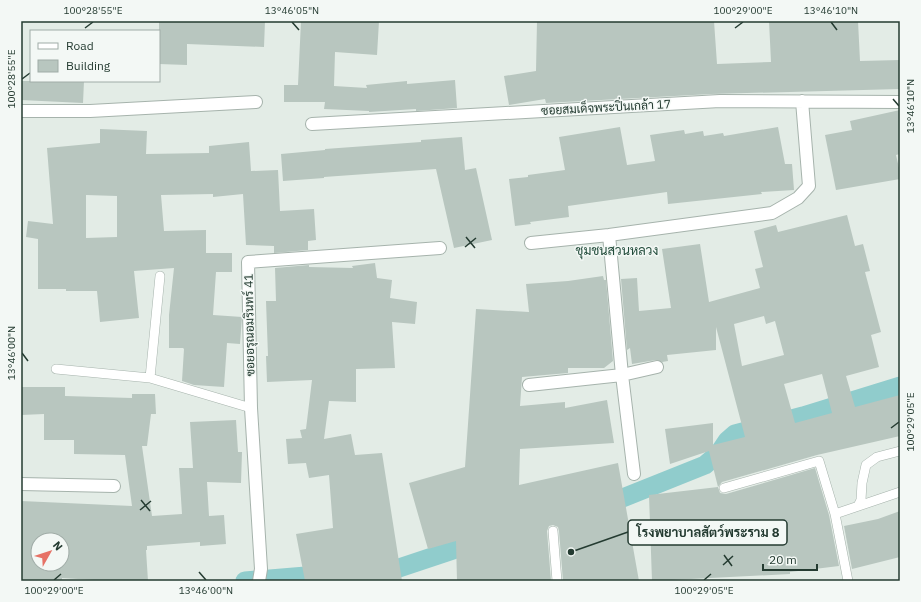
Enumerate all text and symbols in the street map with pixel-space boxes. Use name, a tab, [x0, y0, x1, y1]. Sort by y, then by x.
text: 100°28'55"E	[63, 4, 123, 17]
text: 13°46'05"N	[265, 4, 319, 17]
text: 100°29'00"E	[713, 4, 773, 17]
text: 13°46'10"N	[804, 4, 858, 17]
legend	[30, 30, 160, 82]
text: Road	[66, 38, 94, 53]
text: 100°28'55"E	[5, 49, 18, 109]
text: Building	[66, 58, 111, 73]
text: 13°46'10"N	[904, 79, 917, 133]
street label: ซอยสมเด็จพระปิ่นเกล้า 17	[540, 94, 671, 118]
district label: ชุมชนสวนหลวง	[576, 242, 658, 260]
street label: ซอยอรุณอมรินทร์ 41	[241, 273, 259, 377]
text: 13°46'00"N	[5, 326, 18, 380]
text: 100°29'05"E	[904, 392, 917, 452]
callout: โรงพยาบาลสัตว์พระราม 8	[628, 520, 787, 545]
text: โรงพยาบาลสัตว์พระราม 8	[635, 523, 780, 541]
north arrow	[30, 532, 70, 572]
text: N	[50, 538, 66, 553]
scale bar	[763, 546, 817, 572]
text: 20 m	[769, 552, 797, 567]
text: 100°29'00"E	[24, 584, 84, 597]
text: 13°46'00"N	[179, 584, 233, 597]
text: 100°29'05"E	[674, 584, 734, 597]

